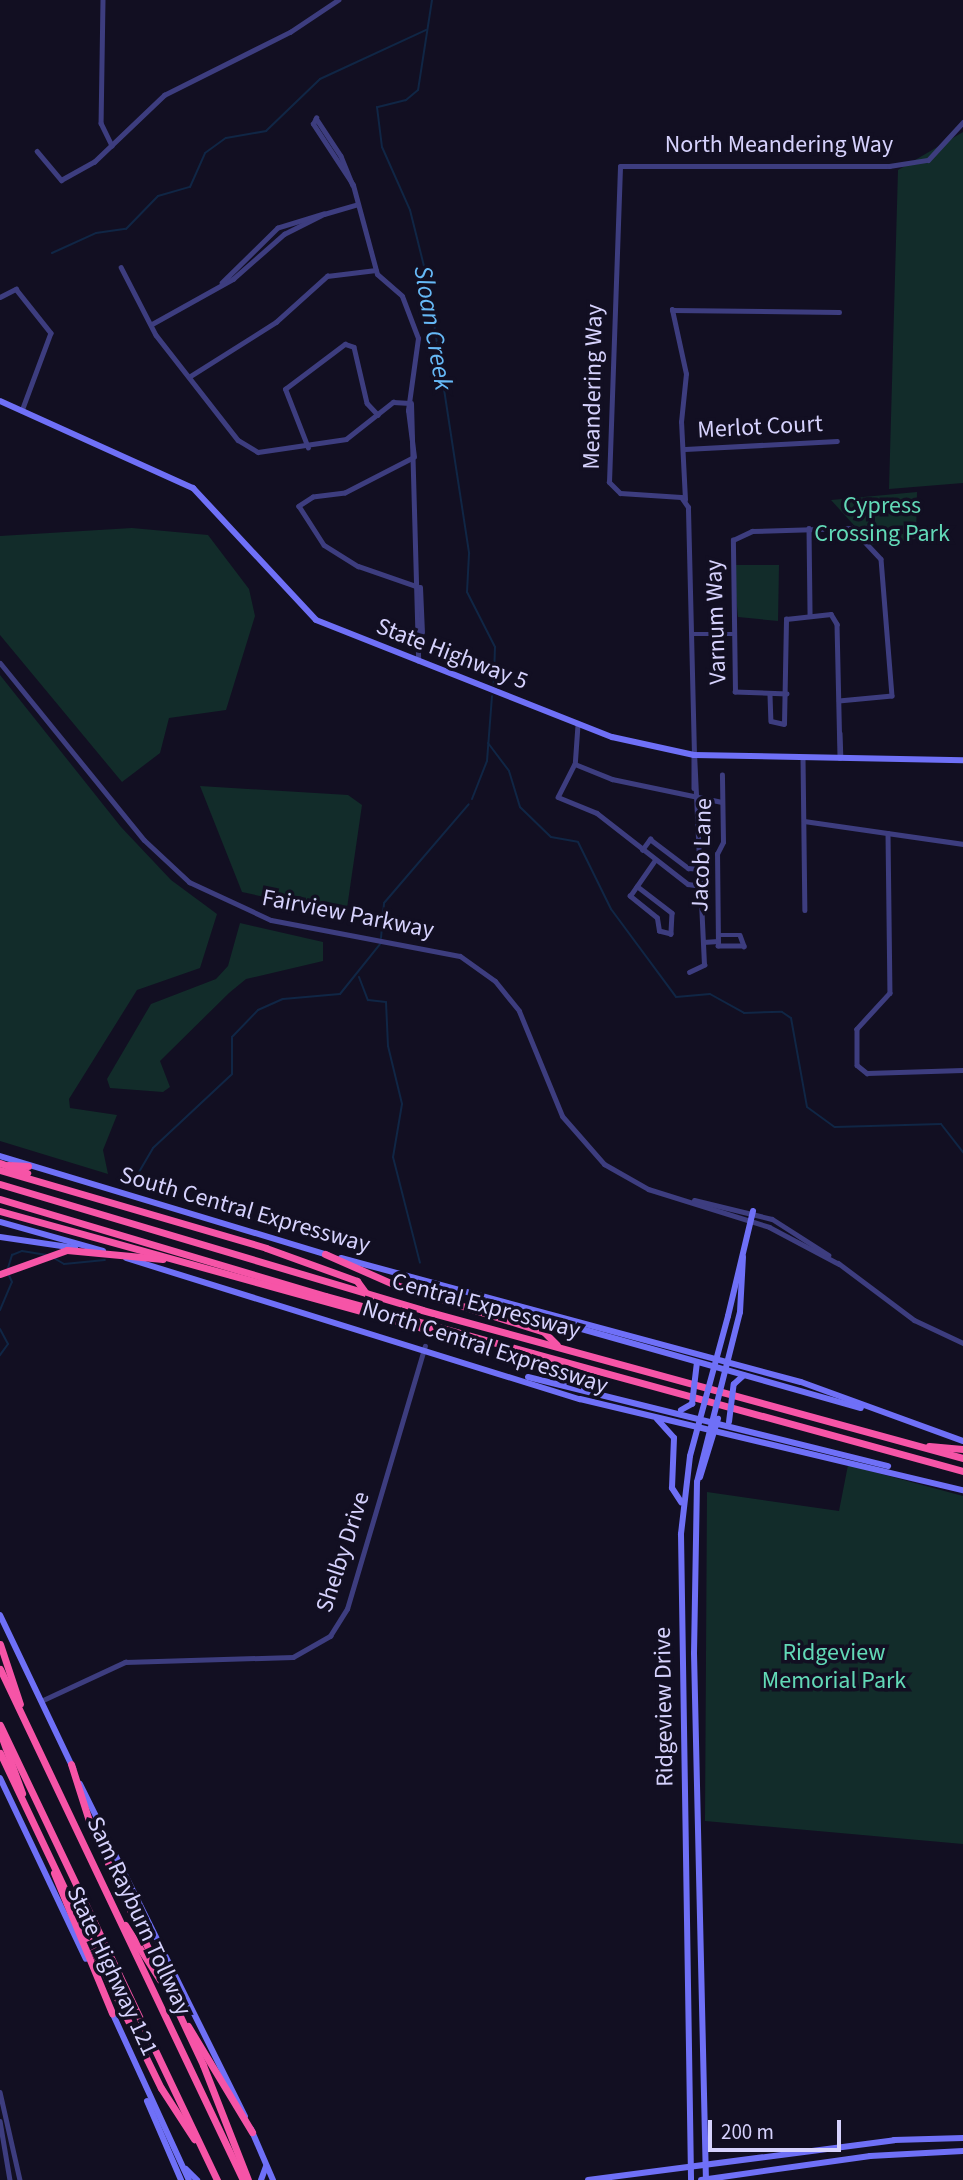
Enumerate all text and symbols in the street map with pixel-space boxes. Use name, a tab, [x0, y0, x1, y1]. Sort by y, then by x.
street label: North Meandering Way	[665, 131, 893, 159]
water label: Sloan Creek	[407, 263, 459, 393]
street label: Meandering Way	[577, 304, 609, 470]
street label: Merlot Court	[697, 409, 823, 445]
park label: Cypress Crossing Park	[814, 492, 950, 548]
street label: Varnum Way	[699, 559, 733, 685]
street label: State Highway 5	[372, 612, 532, 696]
street label: Jacob Lane	[686, 798, 718, 912]
street label: Fairview Parkway	[260, 883, 436, 945]
street label: South Central Expressway	[117, 1160, 373, 1260]
street label: Central Expressway	[389, 1267, 583, 1345]
street label: North Central Expressway	[358, 1294, 612, 1400]
street label: Shelby Drive	[310, 1488, 376, 1616]
street label: Ridgeview Drive	[648, 1627, 680, 1787]
park label: Ridgeview Memorial Park	[762, 1639, 906, 1695]
street label: Sam Rayburn Tollway	[80, 1812, 198, 2020]
street label: State Highway 121	[60, 1882, 164, 2060]
scale bar	[711, 2106, 844, 2150]
text: 200 m	[721, 2117, 774, 2147]

